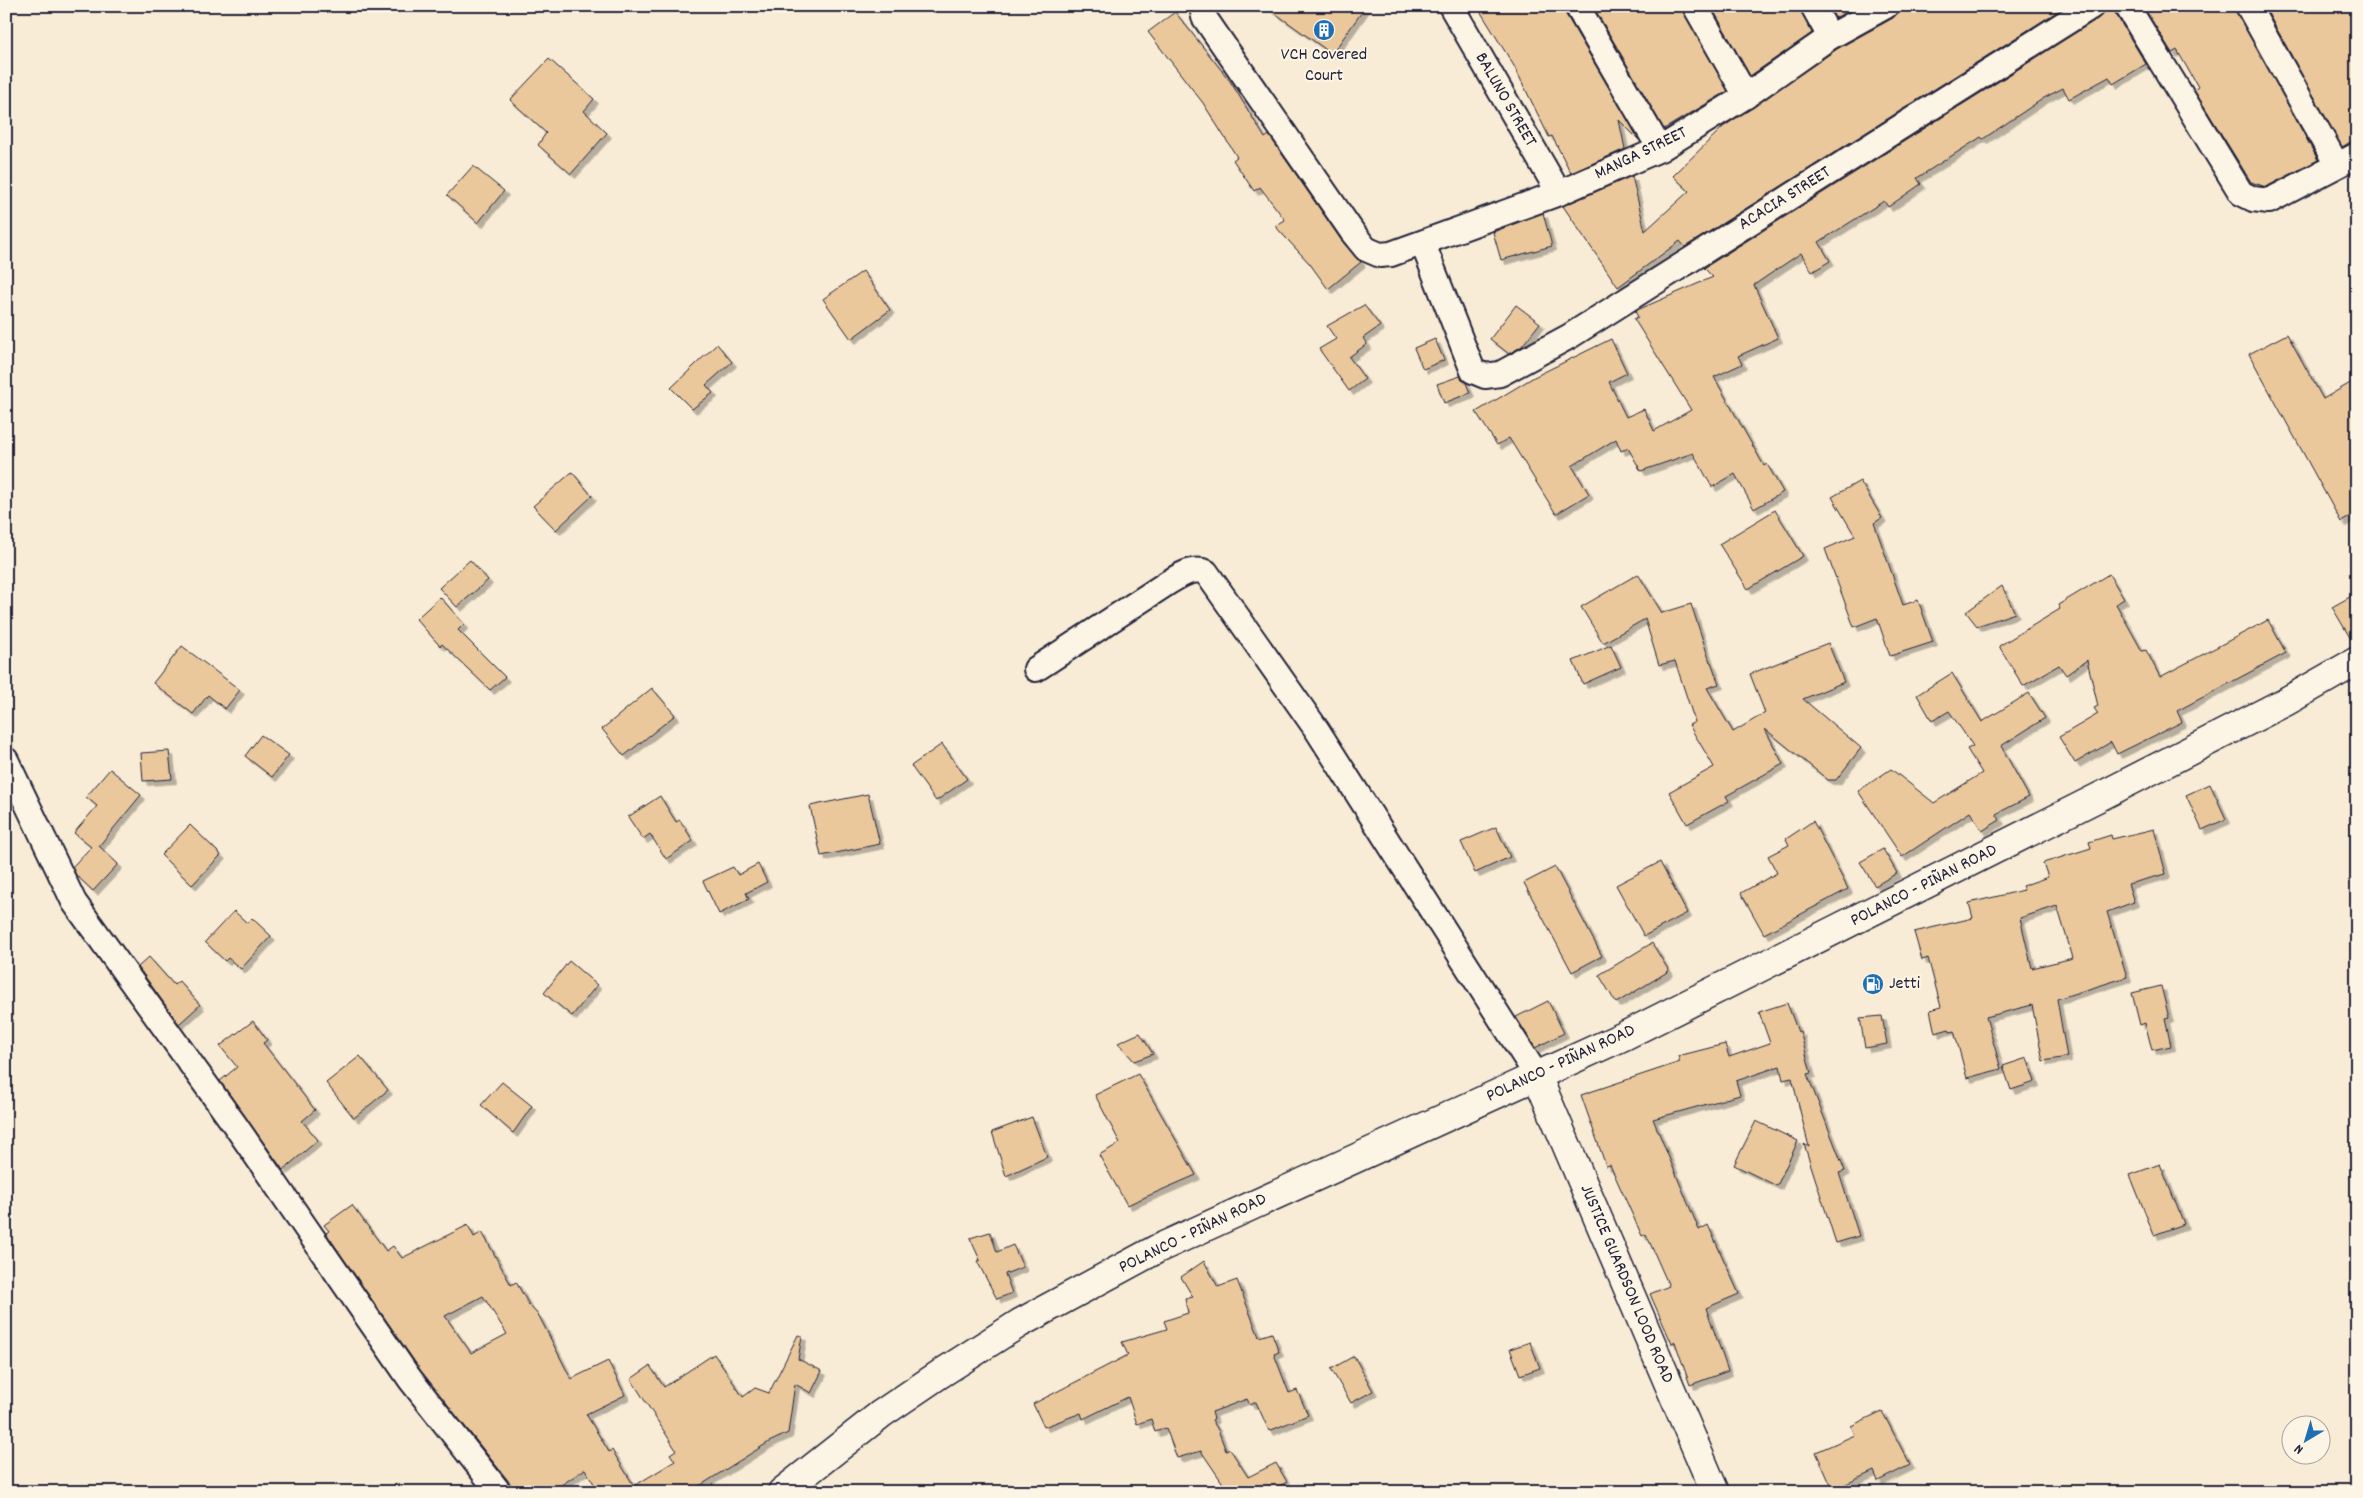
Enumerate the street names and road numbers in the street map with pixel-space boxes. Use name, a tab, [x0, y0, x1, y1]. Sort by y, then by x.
street label: BALUNO STREET	[1468, 48, 1542, 152]
street label: MANGA STREET	[1591, 121, 1691, 187]
street label: ACACIA STREET	[1734, 161, 1836, 237]
street label: POLANCO - PIÑAN ROAD	[1846, 838, 2002, 934]
street label: POLANCO - PIÑAN ROAD	[1483, 1019, 1639, 1109]
street label: JUSTICE GUARDSON LOOD ROAD	[1573, 1181, 1679, 1387]
street label: POLANCO - PIÑAN ROAD	[1115, 1187, 1271, 1281]

